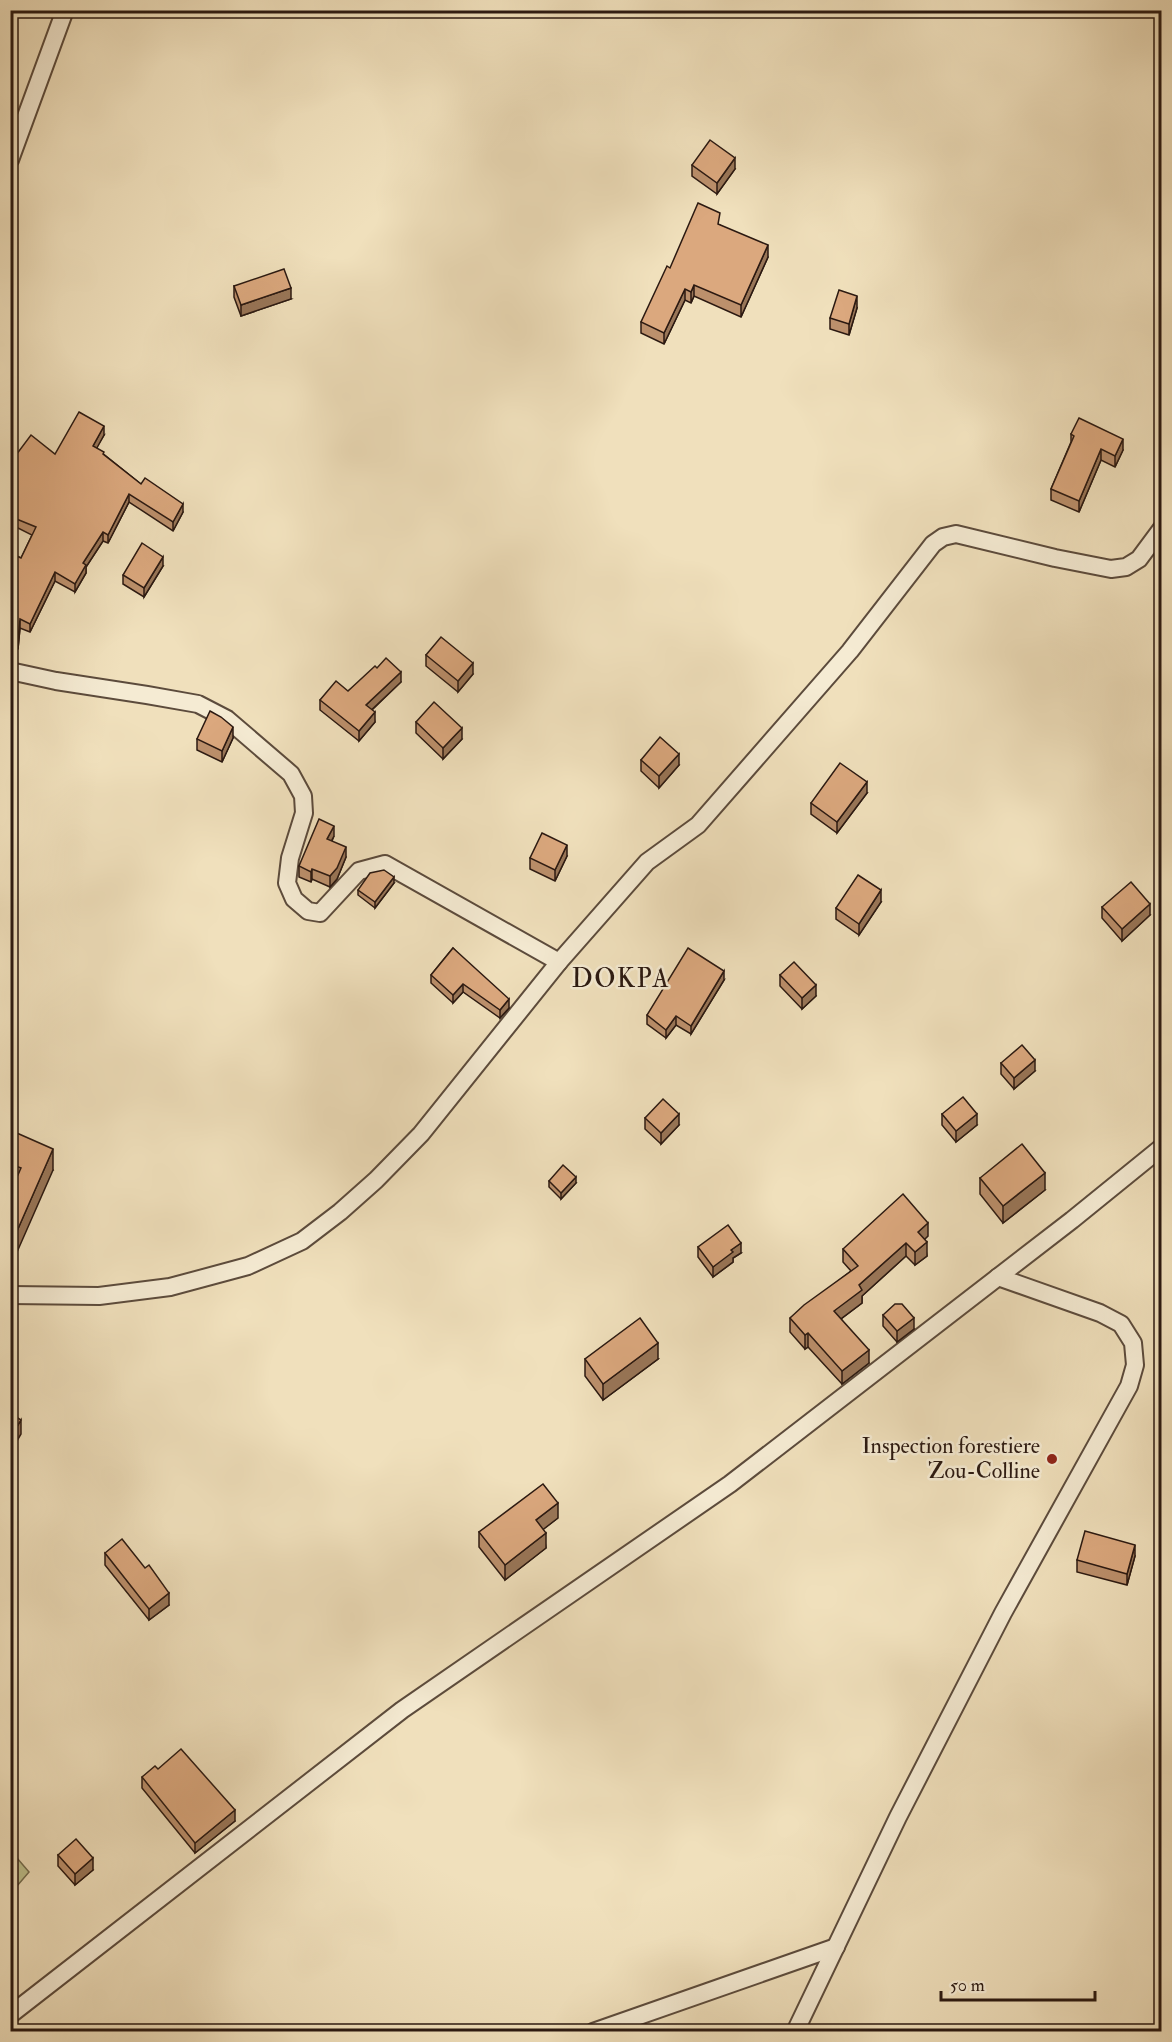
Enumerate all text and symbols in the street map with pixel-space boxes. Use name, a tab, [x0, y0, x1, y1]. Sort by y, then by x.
district label: DOKPA	[572, 963, 670, 995]
place label: Inspection forestiere Zou-Colline	[862, 1432, 1040, 1485]
marker: Inspection forestiere Zou-Colline	[1045, 1452, 1059, 1466]
scale bar	[941, 1964, 1096, 2002]
text: 50 m	[950, 1974, 985, 1997]

